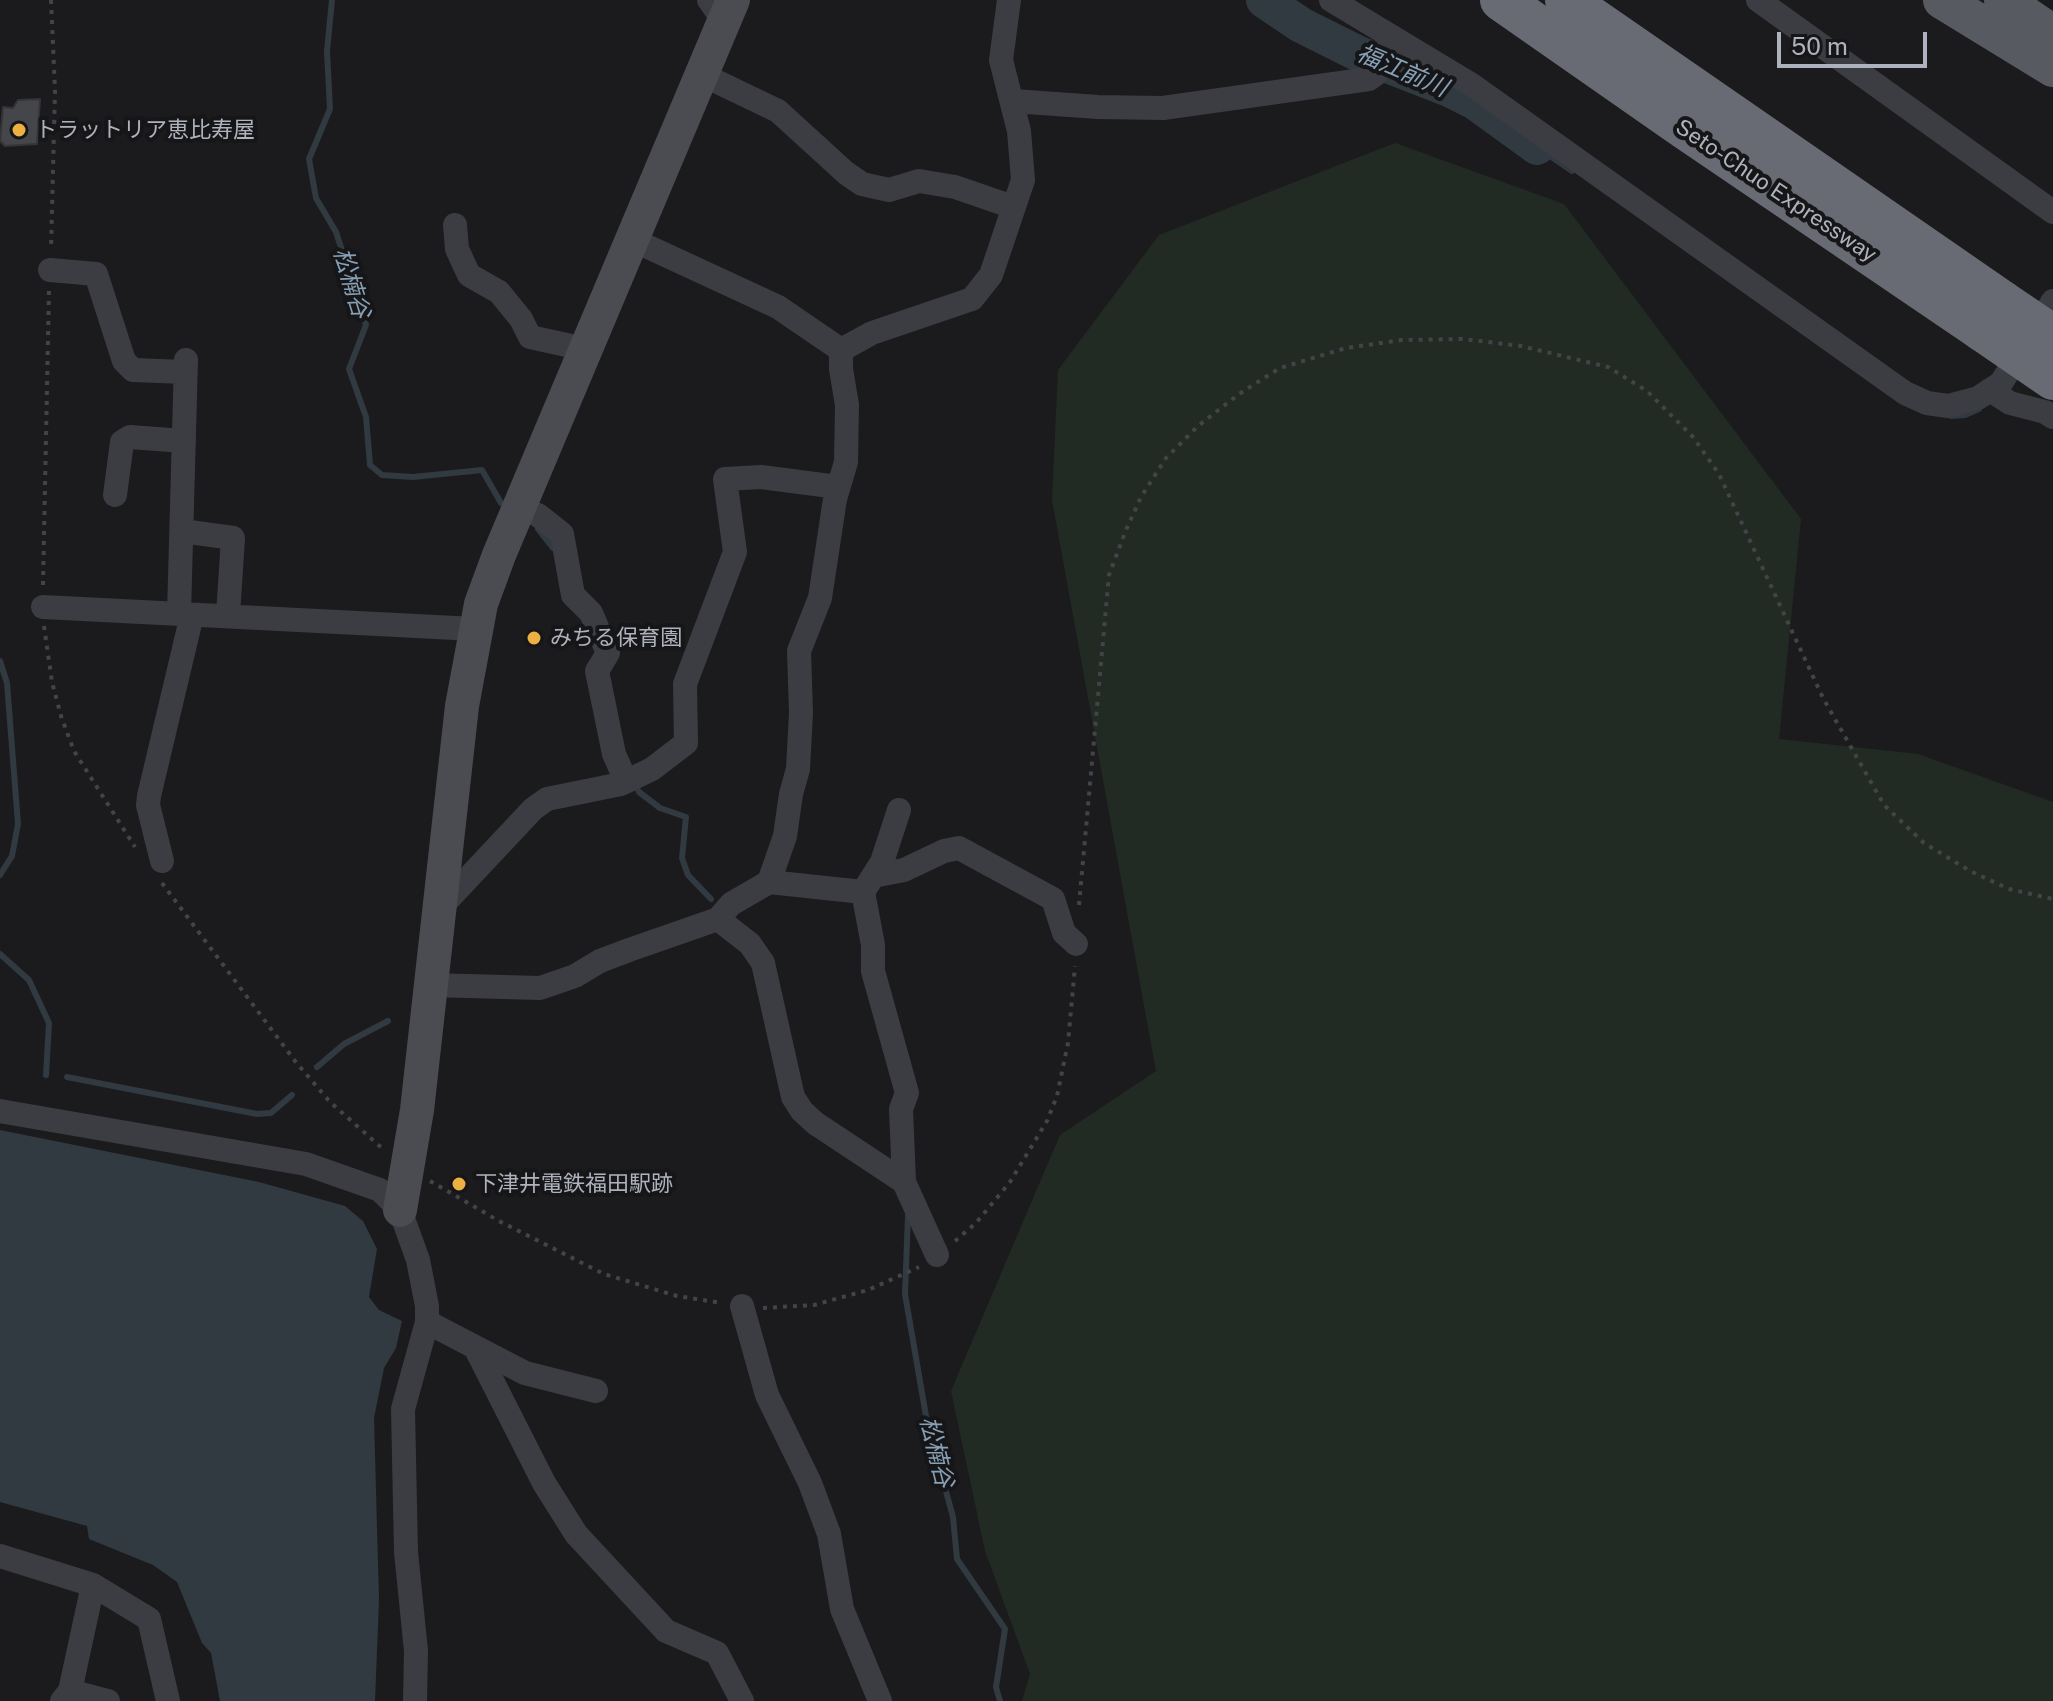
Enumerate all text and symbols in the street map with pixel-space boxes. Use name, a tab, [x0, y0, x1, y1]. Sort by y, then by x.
scale bar	[1781, 16, 1931, 66]
text: 50 m	[1791, 32, 1848, 60]
water label: 福江前川	[1352, 39, 1452, 103]
street label: Seto-Chuo Expressway	[1670, 114, 1882, 268]
place label: トラットリア恵比寿屋	[35, 117, 255, 143]
marker: トラットリア恵比寿屋	[10, 121, 28, 139]
water label: 松楠谷	[327, 244, 375, 322]
place label: みちる保育園	[550, 625, 682, 651]
marker: みちる保育園	[525, 629, 543, 647]
place label: 下津井電鉄福田駅跡	[475, 1171, 673, 1197]
marker: 下津井電鉄福田駅跡	[450, 1175, 468, 1193]
water label: 松楠谷	[913, 1414, 959, 1490]

